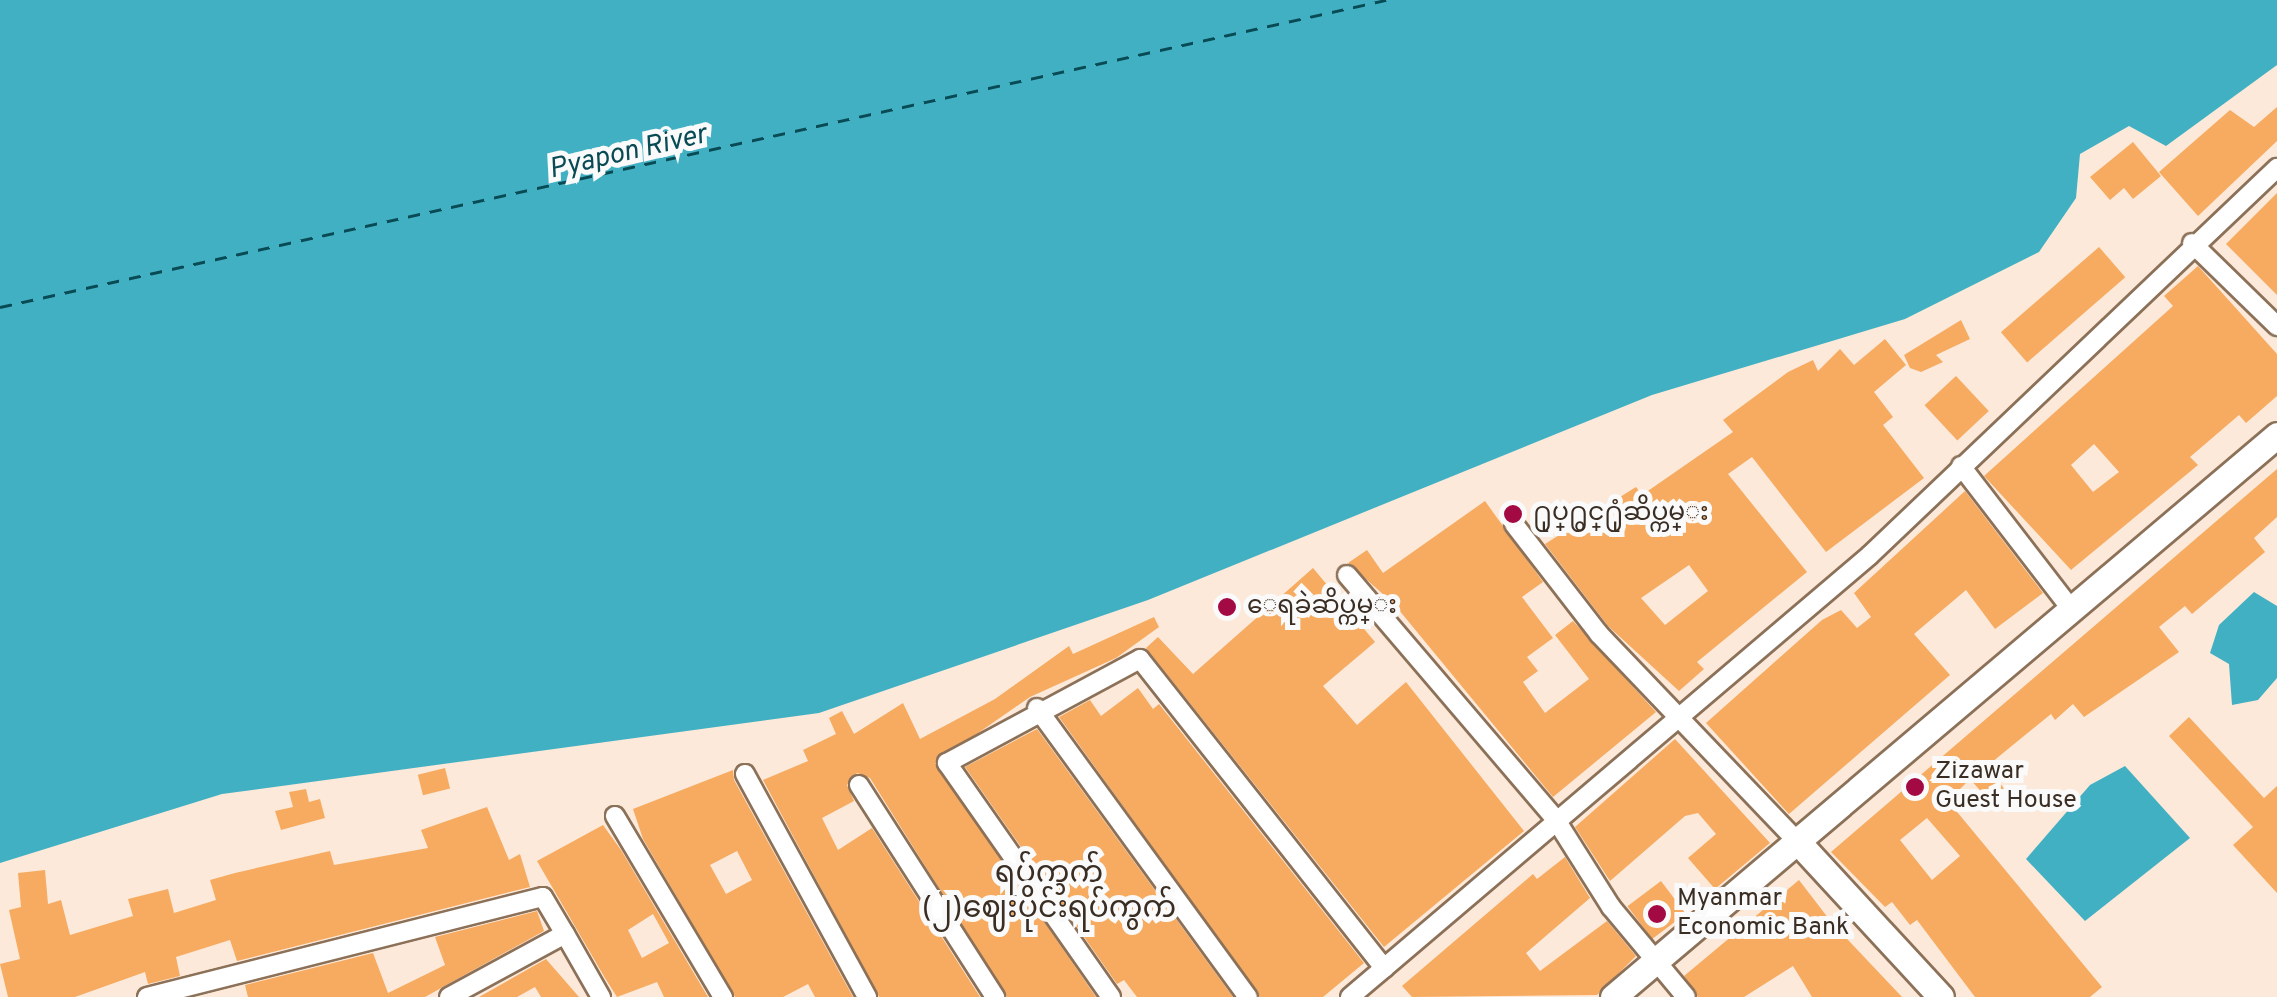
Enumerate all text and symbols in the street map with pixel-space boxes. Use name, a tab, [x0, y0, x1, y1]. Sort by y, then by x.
water label: Pyapon River	[546, 119, 710, 187]
place label: ႐ုပ္႐ွင္႐ုံဆိပ္ကမ္း	[1533, 499, 1709, 529]
marker: ႐ုပ္႐ွင္႐ုံဆိပ္ကမ္း	[1502, 503, 1524, 525]
place label: ေရခဲဆိပ္ကမ္း	[1247, 592, 1397, 622]
marker: ေရခဲဆိပ္ကမ္း	[1216, 596, 1238, 618]
place label: Zizawar Guest House	[1935, 758, 2077, 817]
marker: Zizawar Guest House	[1904, 776, 1926, 798]
district label: ရပ်ကွက် (၂)ဈေးပိုင်းရပ်ကွက်	[922, 857, 1176, 928]
place label: Myanmar Economic Bank	[1677, 885, 1849, 944]
marker: Myanmar Economic Bank	[1646, 903, 1668, 925]

